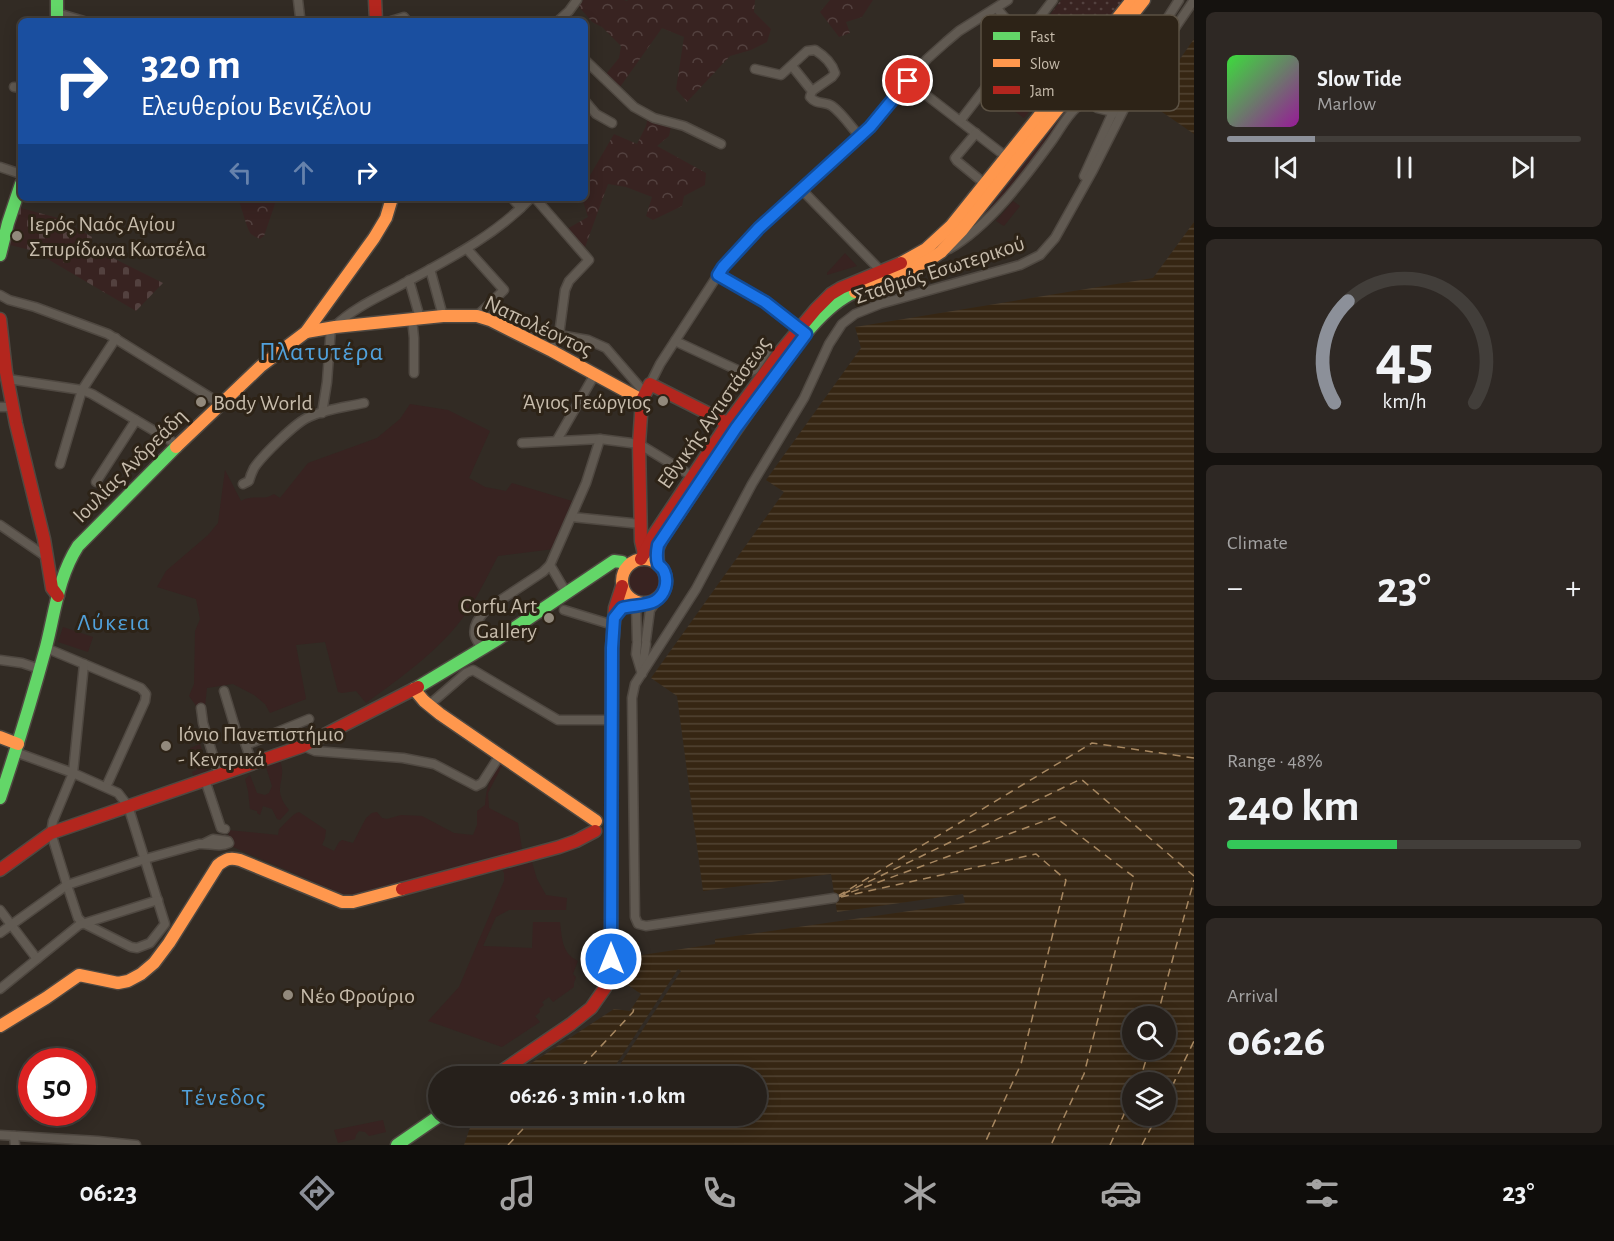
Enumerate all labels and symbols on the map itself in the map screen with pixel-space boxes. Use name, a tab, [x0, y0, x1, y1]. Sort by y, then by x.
legend	[981, 15, 1179, 111]
text: Fast	[1030, 29, 1055, 45]
pin	[882, 55, 933, 106]
text: Slow	[1030, 56, 1060, 72]
text: Jam	[1030, 83, 1055, 99]
place label: Ιερός Ναός Αγίου Σπυρίδωνα Κωτσέλα	[29, 213, 206, 260]
marker: Ιερός Ναός Αγίου Σπυρίδωνα Κωτσέλα	[10, 229, 24, 243]
street label: Σταθμός Εσωτερικού	[851, 232, 1027, 308]
street label: Ναπολέοντος	[481, 291, 596, 360]
street label: Εθνικής Αντιστάσεως	[653, 333, 774, 493]
district label: Πλατυτέρα	[259, 339, 385, 365]
place label: Άγιος Γεώργιος	[522, 391, 651, 413]
place label: Body World	[213, 392, 313, 414]
marker: Άγιος Γεώργιος	[656, 394, 670, 408]
marker: Body World	[194, 395, 208, 409]
street label: Ιουλίας Ανδρεάδη	[69, 405, 191, 527]
place label: Corfu Art Gallery	[460, 595, 538, 642]
district label: Λύκεια	[77, 611, 151, 635]
marker: Corfu Art Gallery	[542, 611, 556, 625]
place label: Ιόνιο Πανεπιστήμιο - Κεντρικά	[178, 723, 344, 770]
marker: Ιόνιο Πανεπιστήμιο - Κεντρικά	[159, 739, 173, 753]
position arrow	[579, 927, 643, 991]
place label: Νέο Φρούριο	[300, 985, 415, 1007]
marker: Νέο Φρούριο	[281, 988, 295, 1002]
speed limit sign: 50	[18, 1048, 96, 1126]
district label: Τένεδος	[181, 1086, 267, 1110]

